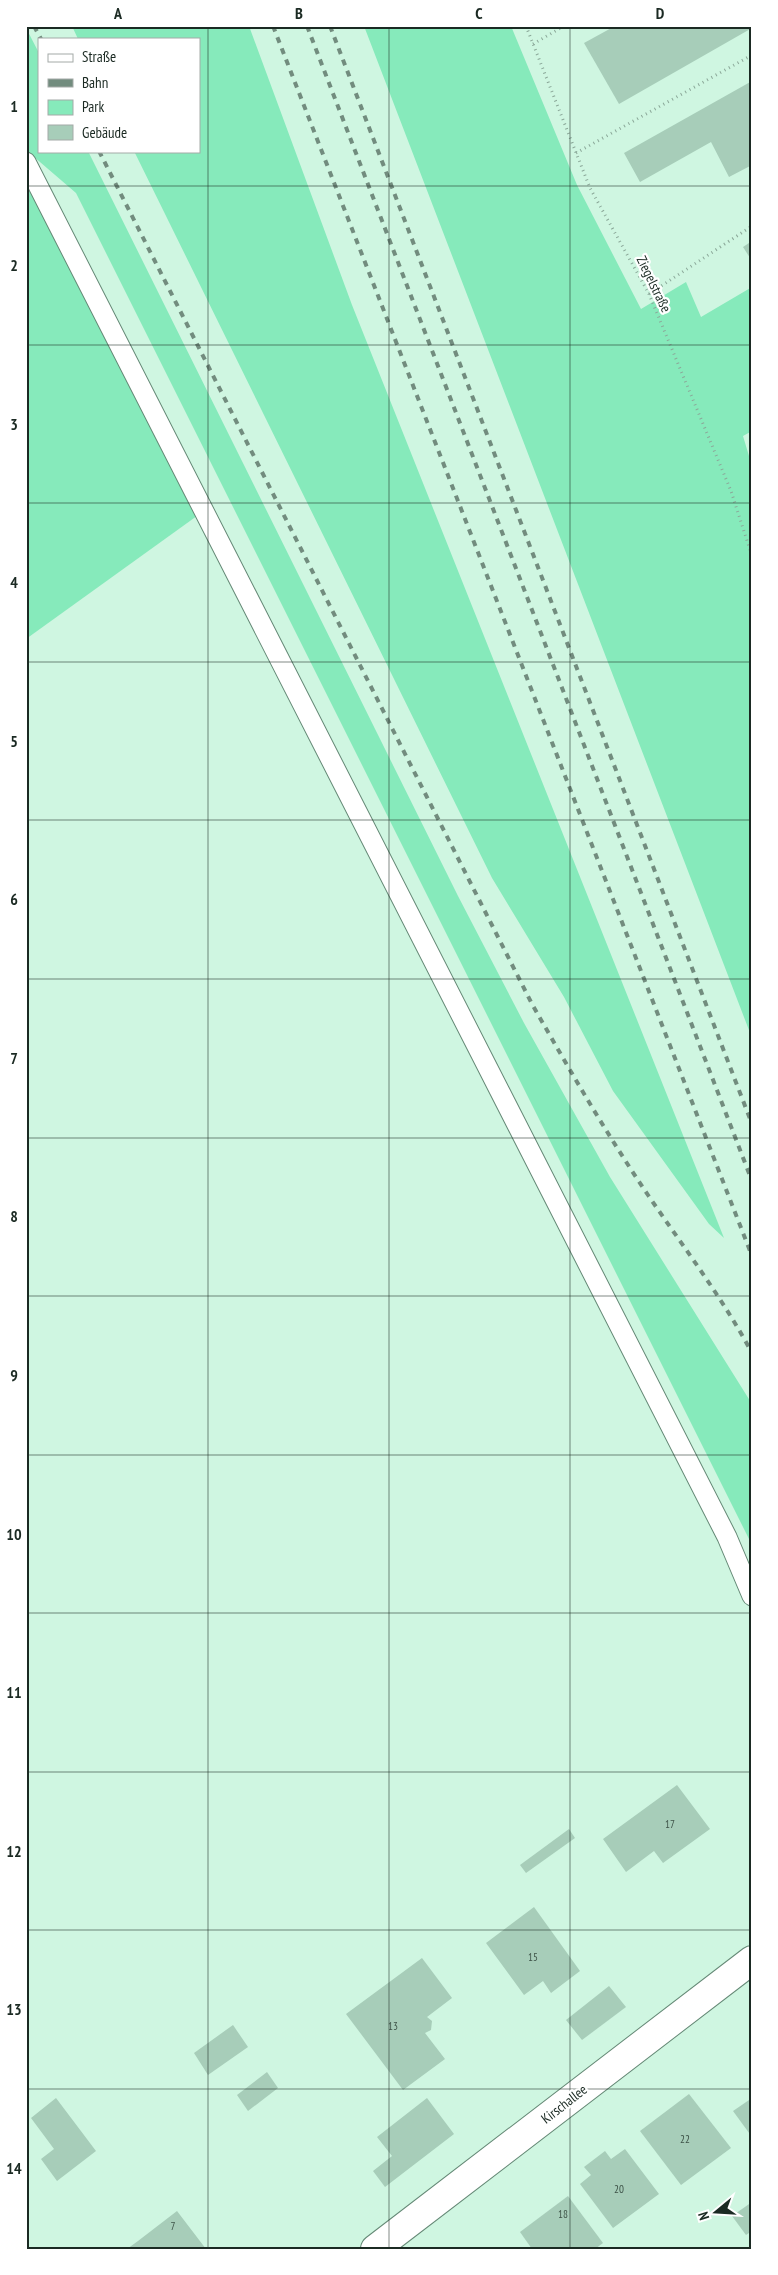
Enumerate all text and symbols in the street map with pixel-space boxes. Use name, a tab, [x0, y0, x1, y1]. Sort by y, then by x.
text: A	[113, 3, 123, 23]
text: B	[295, 3, 303, 23]
text: C	[475, 3, 483, 23]
text: D	[656, 3, 665, 23]
legend	[38, 38, 200, 152]
text: Straße	[82, 47, 116, 66]
text: Bahn	[82, 73, 108, 92]
text: 1	[10, 96, 18, 116]
text: Park	[82, 97, 104, 116]
text: Gebäude	[82, 123, 127, 142]
street label: Ziegelstraße	[633, 253, 675, 315]
text: 2	[10, 255, 18, 275]
text: 3	[10, 414, 18, 434]
text: 4	[10, 572, 18, 592]
text: 5	[10, 731, 18, 751]
text: 6	[10, 889, 18, 909]
text: 7	[10, 1048, 18, 1068]
text: 8	[10, 1206, 18, 1226]
text: 9	[10, 1365, 18, 1385]
text: 10	[6, 1524, 22, 1544]
text: 11	[6, 1682, 22, 1702]
house number: 17	[665, 1817, 675, 1831]
text: 12	[6, 1841, 22, 1861]
house number: 15	[528, 1950, 538, 1964]
text: 13	[6, 1999, 22, 2019]
house number: 13	[388, 2019, 398, 2033]
street label: Kirschallee	[537, 2080, 591, 2127]
house number: 22	[680, 2132, 690, 2146]
text: 14	[6, 2158, 22, 2178]
house number: 20	[614, 2182, 624, 2196]
north arrow	[690, 2188, 740, 2238]
house number: 18	[558, 2207, 568, 2221]
text: N	[694, 2210, 713, 2222]
house number: 7	[171, 2219, 176, 2233]

